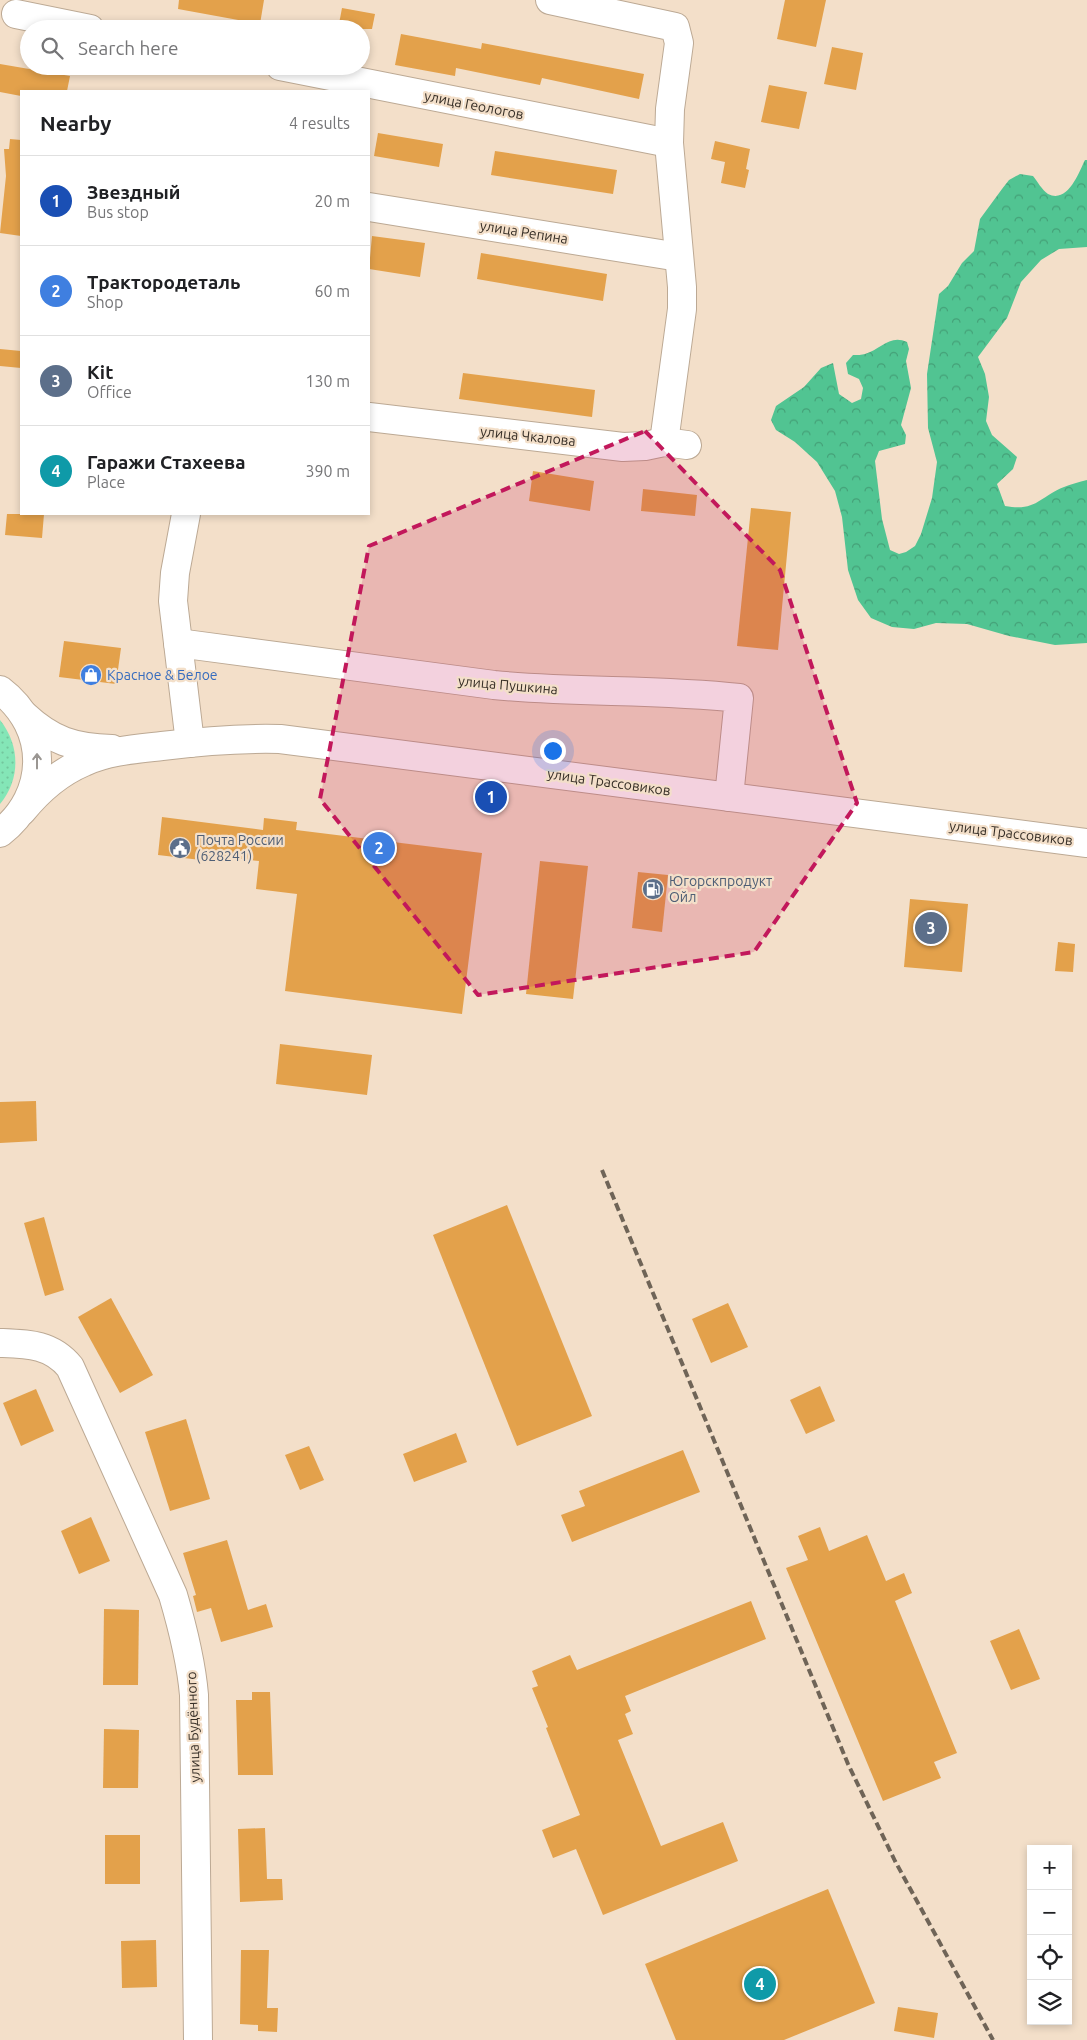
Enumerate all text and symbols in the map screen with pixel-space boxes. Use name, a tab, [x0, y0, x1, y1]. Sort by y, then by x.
search box	[20, 20, 370, 75]
icon: search	[38, 34, 66, 62]
text: Search here	[78, 37, 178, 59]
street label: улица Геологов	[423, 88, 525, 122]
text: Nearby	[40, 111, 111, 135]
text: 4 results	[289, 114, 350, 132]
text: Звездный	[87, 181, 180, 203]
text: 1	[51, 192, 61, 210]
text: 20 m	[314, 192, 350, 210]
text: Bus stop	[87, 203, 149, 221]
street label: улица Репина	[479, 217, 569, 247]
text: Трактородеталь	[87, 271, 240, 293]
text: 2	[51, 282, 61, 300]
text: 60 m	[314, 282, 350, 300]
text: Shop	[87, 293, 123, 311]
text: Kit	[87, 361, 113, 383]
text: 3	[51, 372, 61, 390]
text: 130 m	[305, 372, 350, 390]
text: Office	[87, 383, 132, 401]
street label: улица Чкалова	[479, 423, 577, 449]
text: Гаражи Стахеева	[87, 451, 246, 473]
text: 4	[51, 462, 61, 480]
text: 390 m	[305, 462, 350, 480]
text: Place	[87, 473, 125, 491]
shop icon: Красное & Белое	[79, 663, 103, 687]
place label: Красное & Белое	[107, 667, 218, 683]
street label: улица Пушкина	[457, 673, 559, 697]
your location	[540, 738, 566, 764]
one-way arrow	[32, 753, 42, 770]
street label: улица Трассовиков	[546, 765, 672, 799]
pin: 1	[475, 778, 507, 816]
street label: улица Трассовиков	[948, 817, 1074, 849]
pin: 2	[363, 829, 395, 867]
place label: Почта России (628241)	[196, 832, 284, 864]
public building icon: Почта России (628241)	[168, 836, 192, 860]
place label: Югорскпродукт Ойл	[669, 873, 772, 905]
fuel station icon: Югорскпродукт Ойл	[641, 877, 665, 901]
pin: 3	[915, 909, 947, 947]
street label: улица Будённого	[183, 1671, 203, 1783]
map controls	[1027, 1845, 1072, 2025]
button: +	[1027, 1845, 1072, 1890]
button: −	[1027, 1890, 1072, 1935]
button: locate	[1027, 1935, 1072, 1980]
pin: 4	[744, 1965, 776, 2003]
button: layers	[1027, 1980, 1072, 2025]

